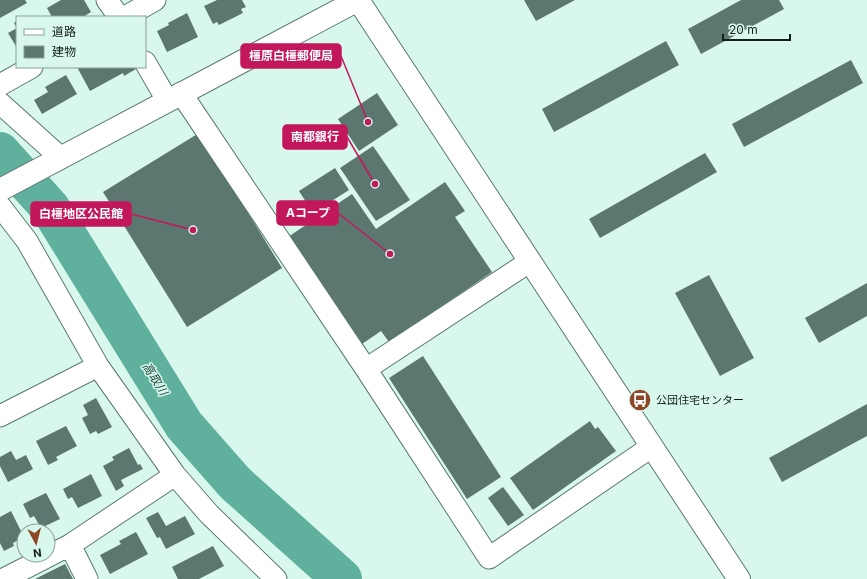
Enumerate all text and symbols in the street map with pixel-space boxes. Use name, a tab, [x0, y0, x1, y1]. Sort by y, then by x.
legend	[16, 16, 146, 68]
scale bar	[723, 16, 790, 42]
text: 20 m	[729, 22, 758, 37]
text: 道路	[52, 24, 76, 39]
text: 建物	[52, 44, 76, 59]
callout: 橿原白橿郵便局	[241, 44, 341, 68]
text: 橿原白橿郵便局	[249, 48, 333, 63]
callout: 南都銀行	[283, 125, 347, 149]
text: 南都銀行	[291, 129, 339, 144]
callout: Aコープ	[277, 201, 338, 225]
callout: 白橿地区公民館	[31, 202, 131, 226]
text: Aコープ	[286, 205, 330, 220]
text: 白橿地区公民館	[39, 206, 123, 221]
water label: 高取川	[140, 359, 172, 400]
bus stop icon: 公団住宅センター	[627, 387, 653, 413]
place label: 公団住宅センター	[656, 393, 744, 407]
north arrow	[16, 523, 56, 563]
text: N	[32, 545, 42, 560]

